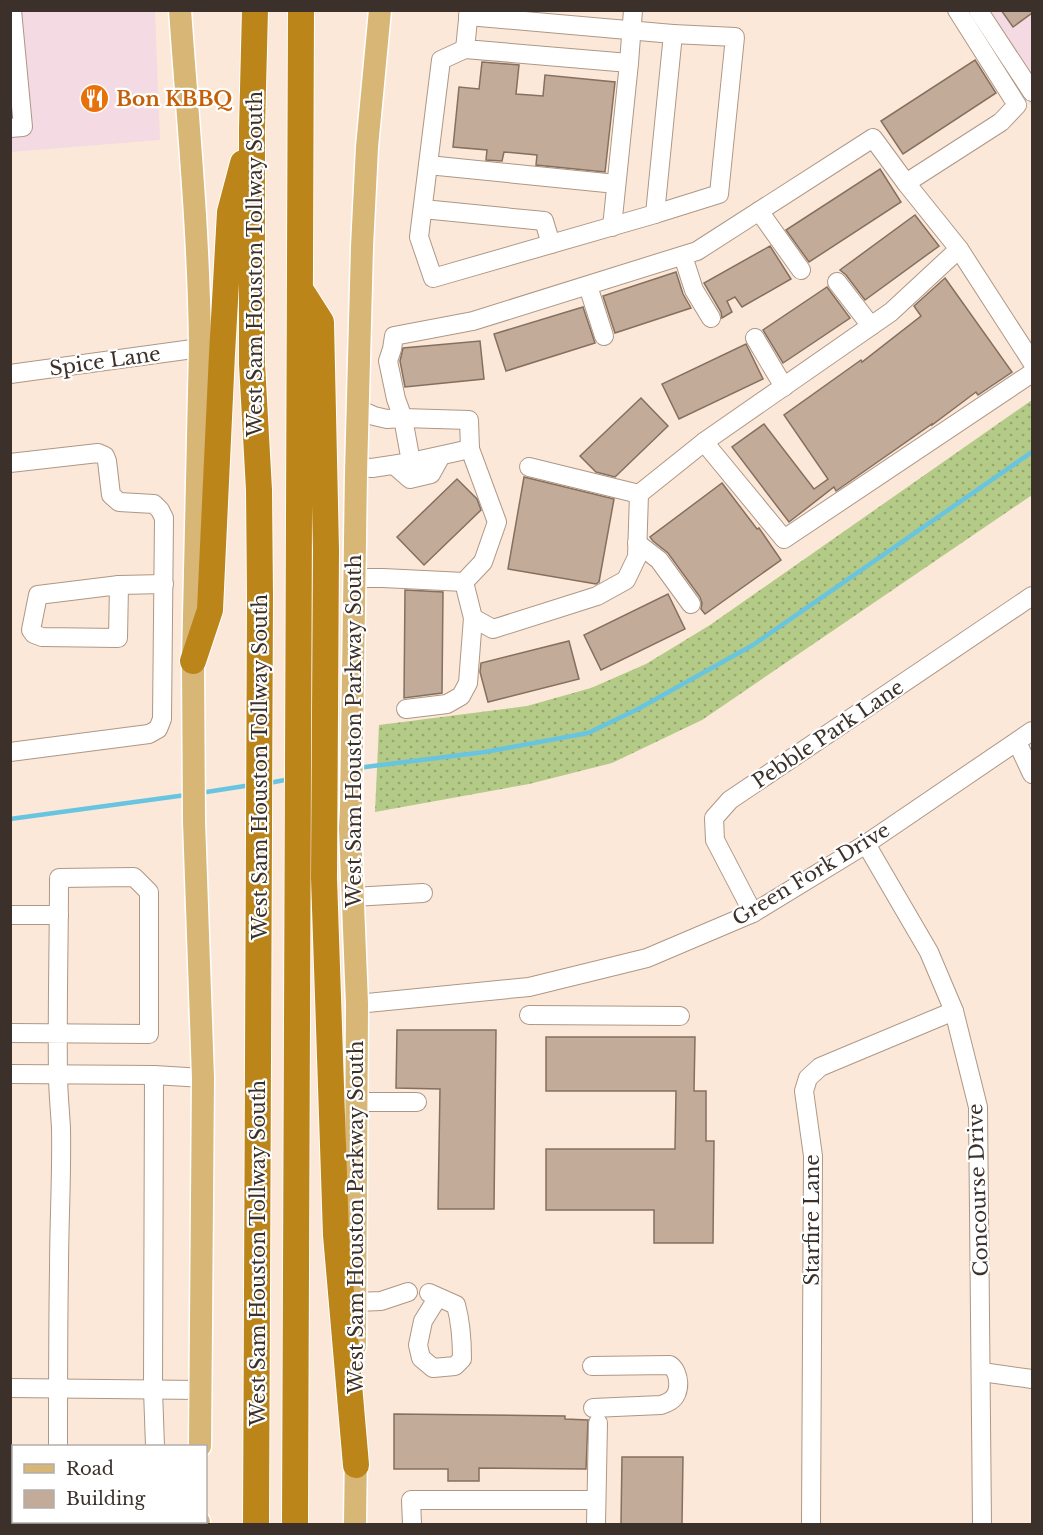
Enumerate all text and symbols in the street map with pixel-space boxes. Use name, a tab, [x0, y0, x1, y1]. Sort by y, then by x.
restaurant icon: Bon KBBQ	[79, 83, 111, 115]
place label: Bon KBBQ	[116, 87, 232, 111]
street label: West Sam Houston Tollway South	[243, 91, 267, 438]
street label: Spice Lane	[48, 341, 162, 381]
street label: West Sam Houston Parkway South	[342, 554, 366, 909]
street label: West Sam Houston Tollway South	[248, 594, 272, 941]
street label: Pebble Park Lane	[748, 674, 908, 794]
street label: Green Fork Drive	[728, 818, 894, 930]
street label: West Sam Houston Parkway South	[344, 1040, 368, 1395]
street label: West Sam Houston Tollway South	[246, 1080, 270, 1427]
street label: Concourse Drive	[963, 1103, 993, 1277]
street label: Starfire Lane	[800, 1154, 824, 1286]
legend	[12, 1445, 207, 1523]
text: Road	[66, 1458, 114, 1480]
text: Building	[66, 1488, 145, 1510]

